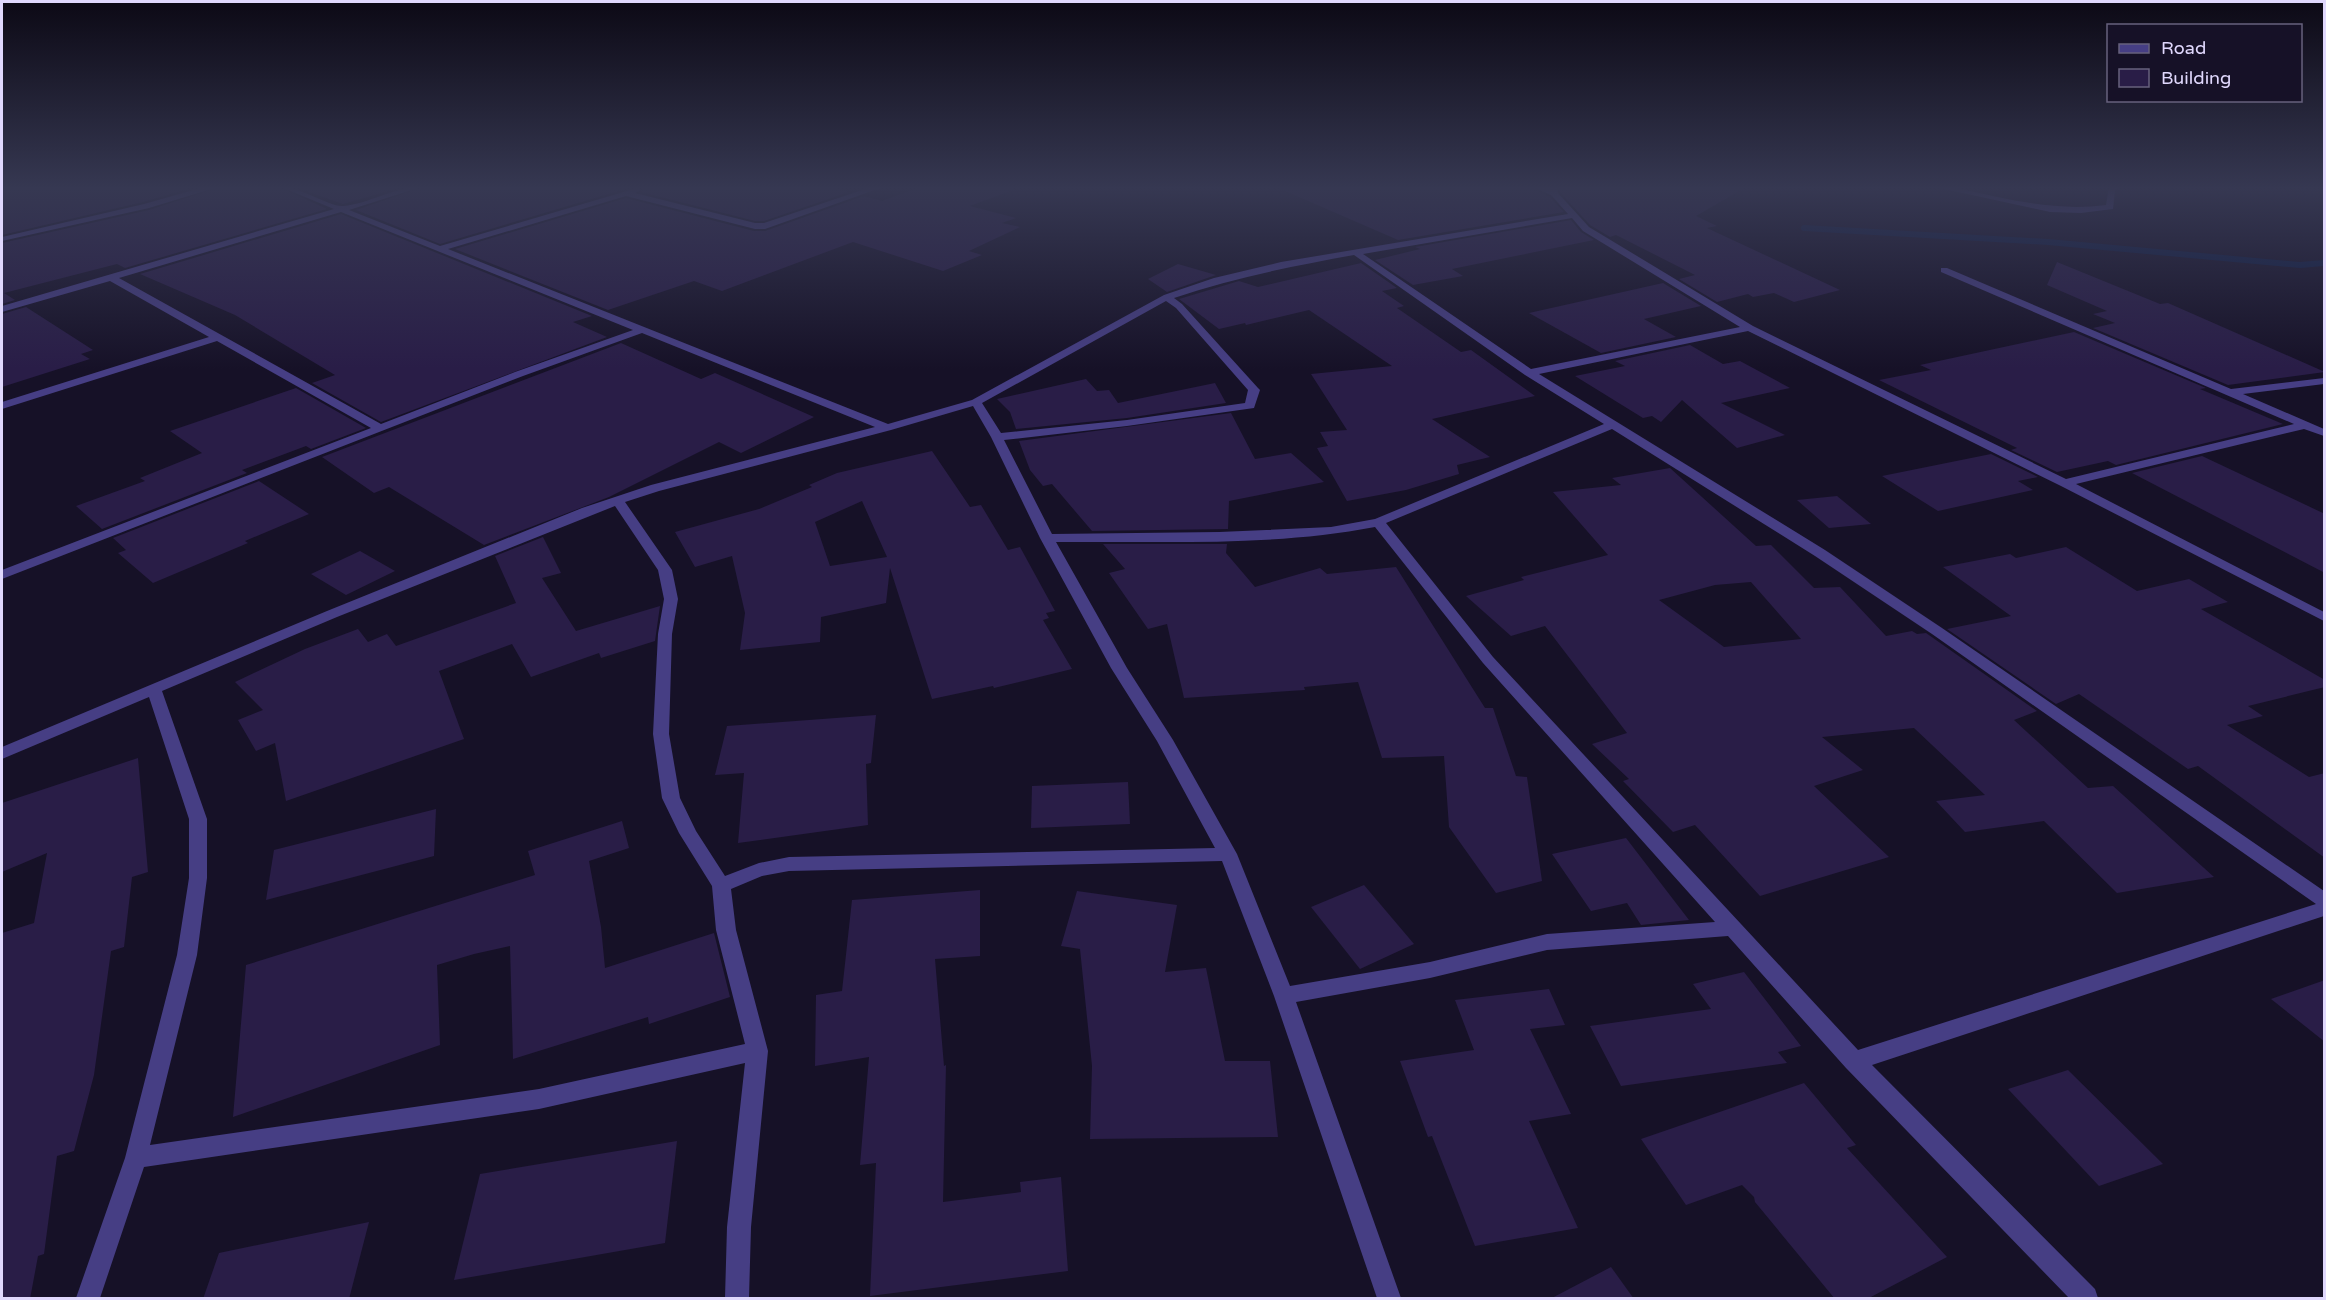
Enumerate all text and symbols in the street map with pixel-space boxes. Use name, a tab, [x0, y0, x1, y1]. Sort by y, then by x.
legend	[2107, 24, 2302, 102]
text: Road	[2161, 37, 2206, 59]
text: Building	[2161, 67, 2231, 89]

